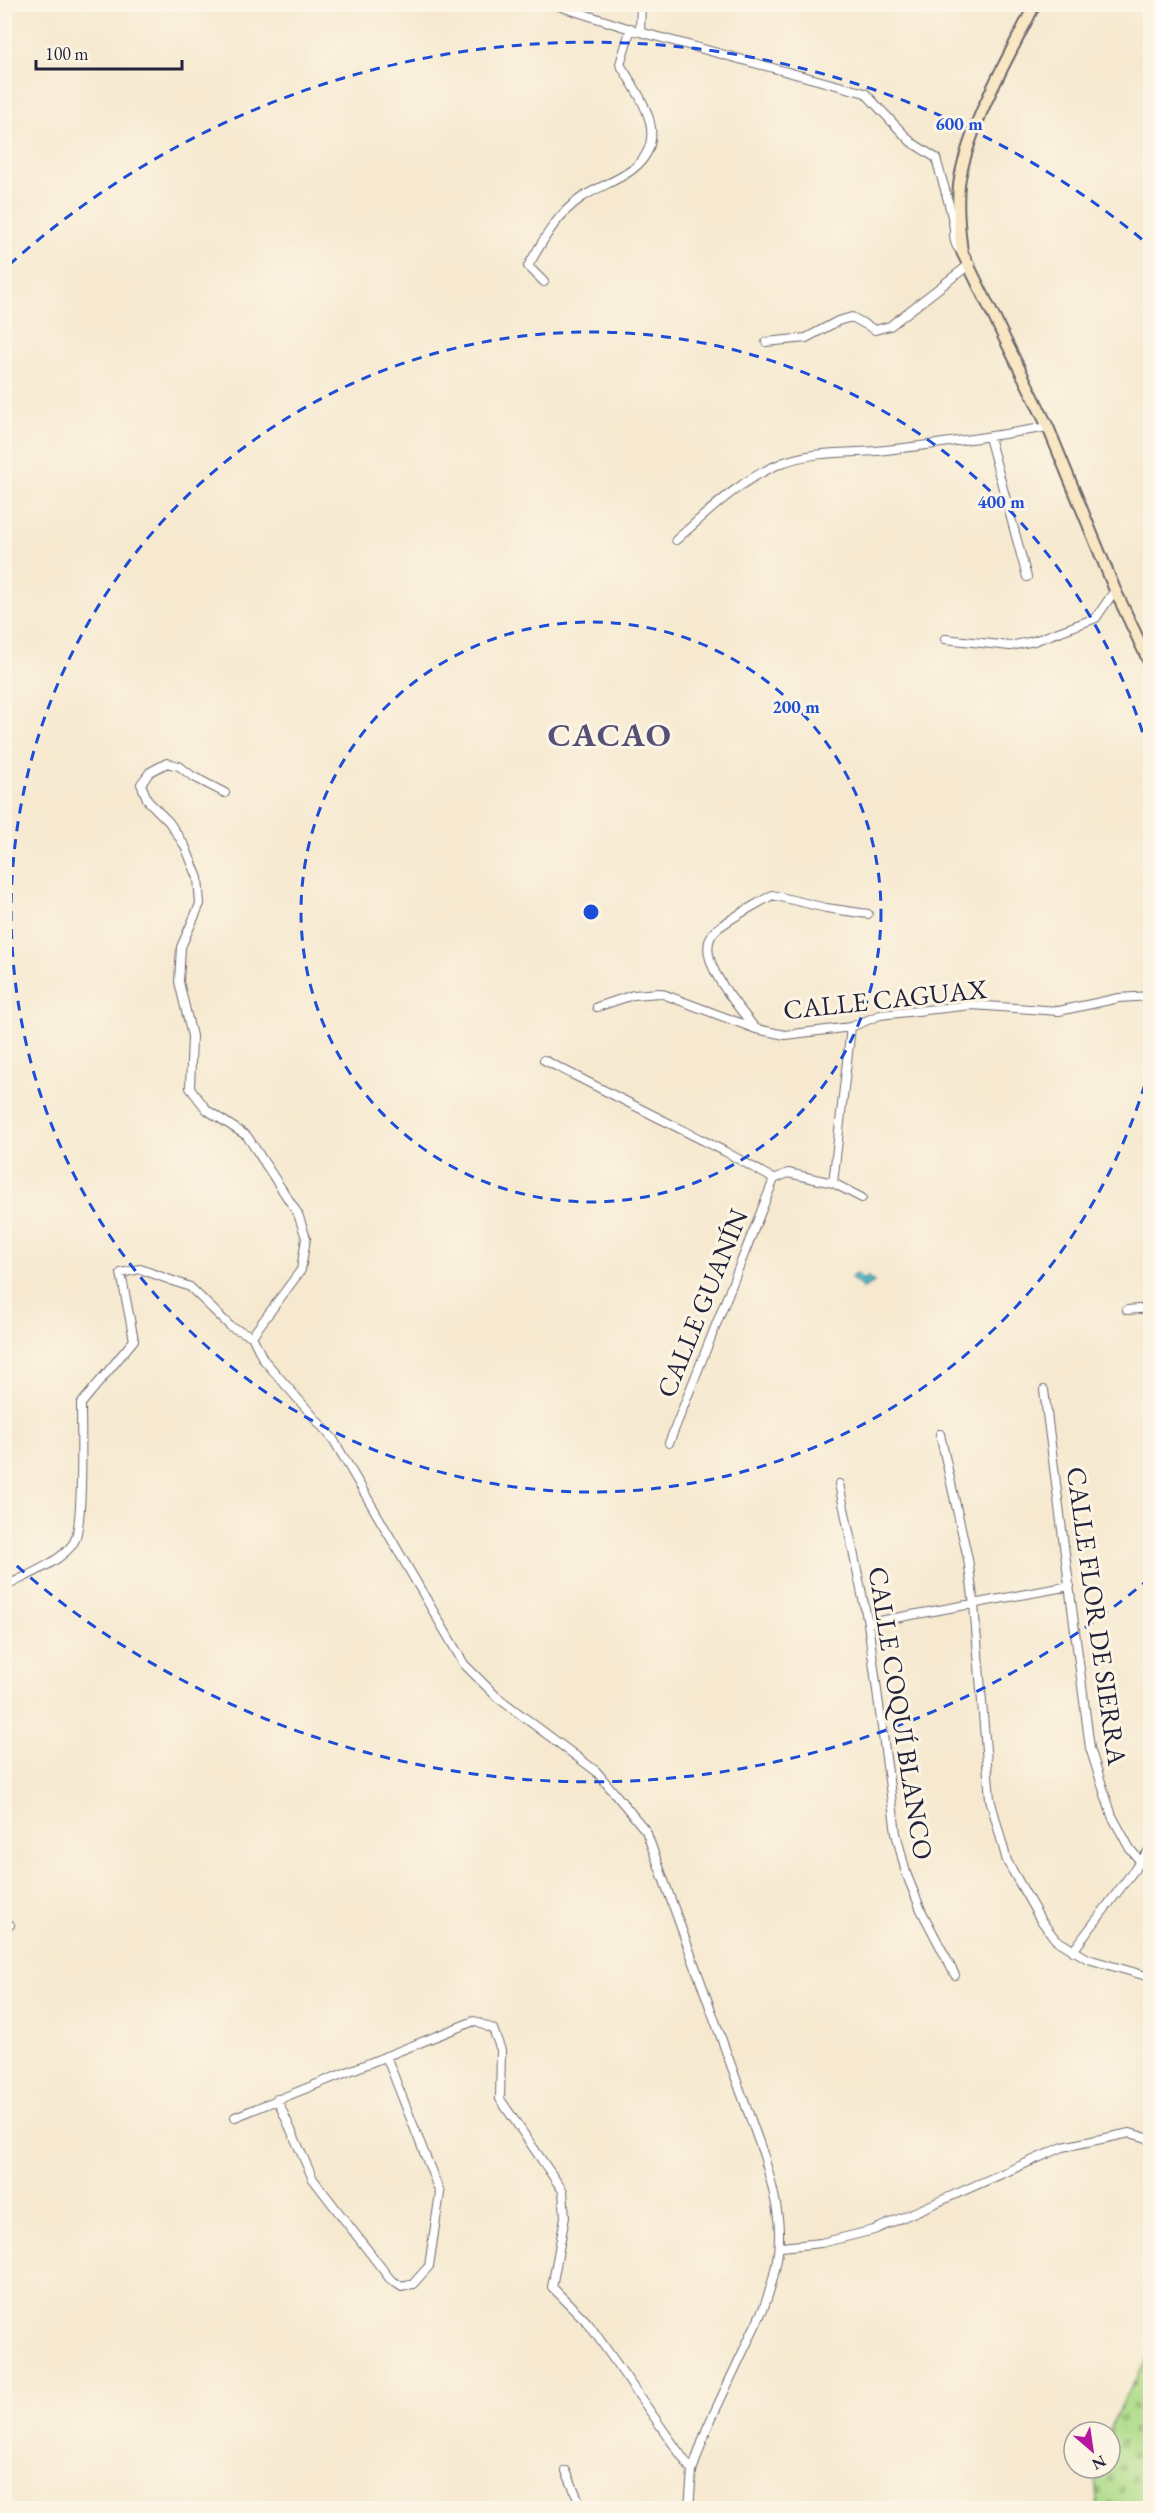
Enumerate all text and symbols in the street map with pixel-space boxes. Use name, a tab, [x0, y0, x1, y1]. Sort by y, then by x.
scale bar	[36, 33, 182, 71]
text: 100 m	[45, 42, 89, 65]
text: 600 m	[935, 112, 983, 135]
text: 400 m	[977, 490, 1025, 513]
text: 200 m	[772, 695, 820, 718]
district label: CACAO	[548, 713, 672, 756]
centre of rings	[581, 902, 601, 922]
street label: CALLE CAGUAX	[782, 971, 988, 1027]
street label: CALLE GUANÍN	[648, 1203, 756, 1402]
street label: CALLE FLOR DE SIERRA	[1059, 1464, 1135, 1768]
street label: CALLE COQUÍ BLANCO	[861, 1564, 941, 1862]
north arrow	[1062, 2420, 1122, 2480]
text: N	[1088, 2450, 1110, 2475]

